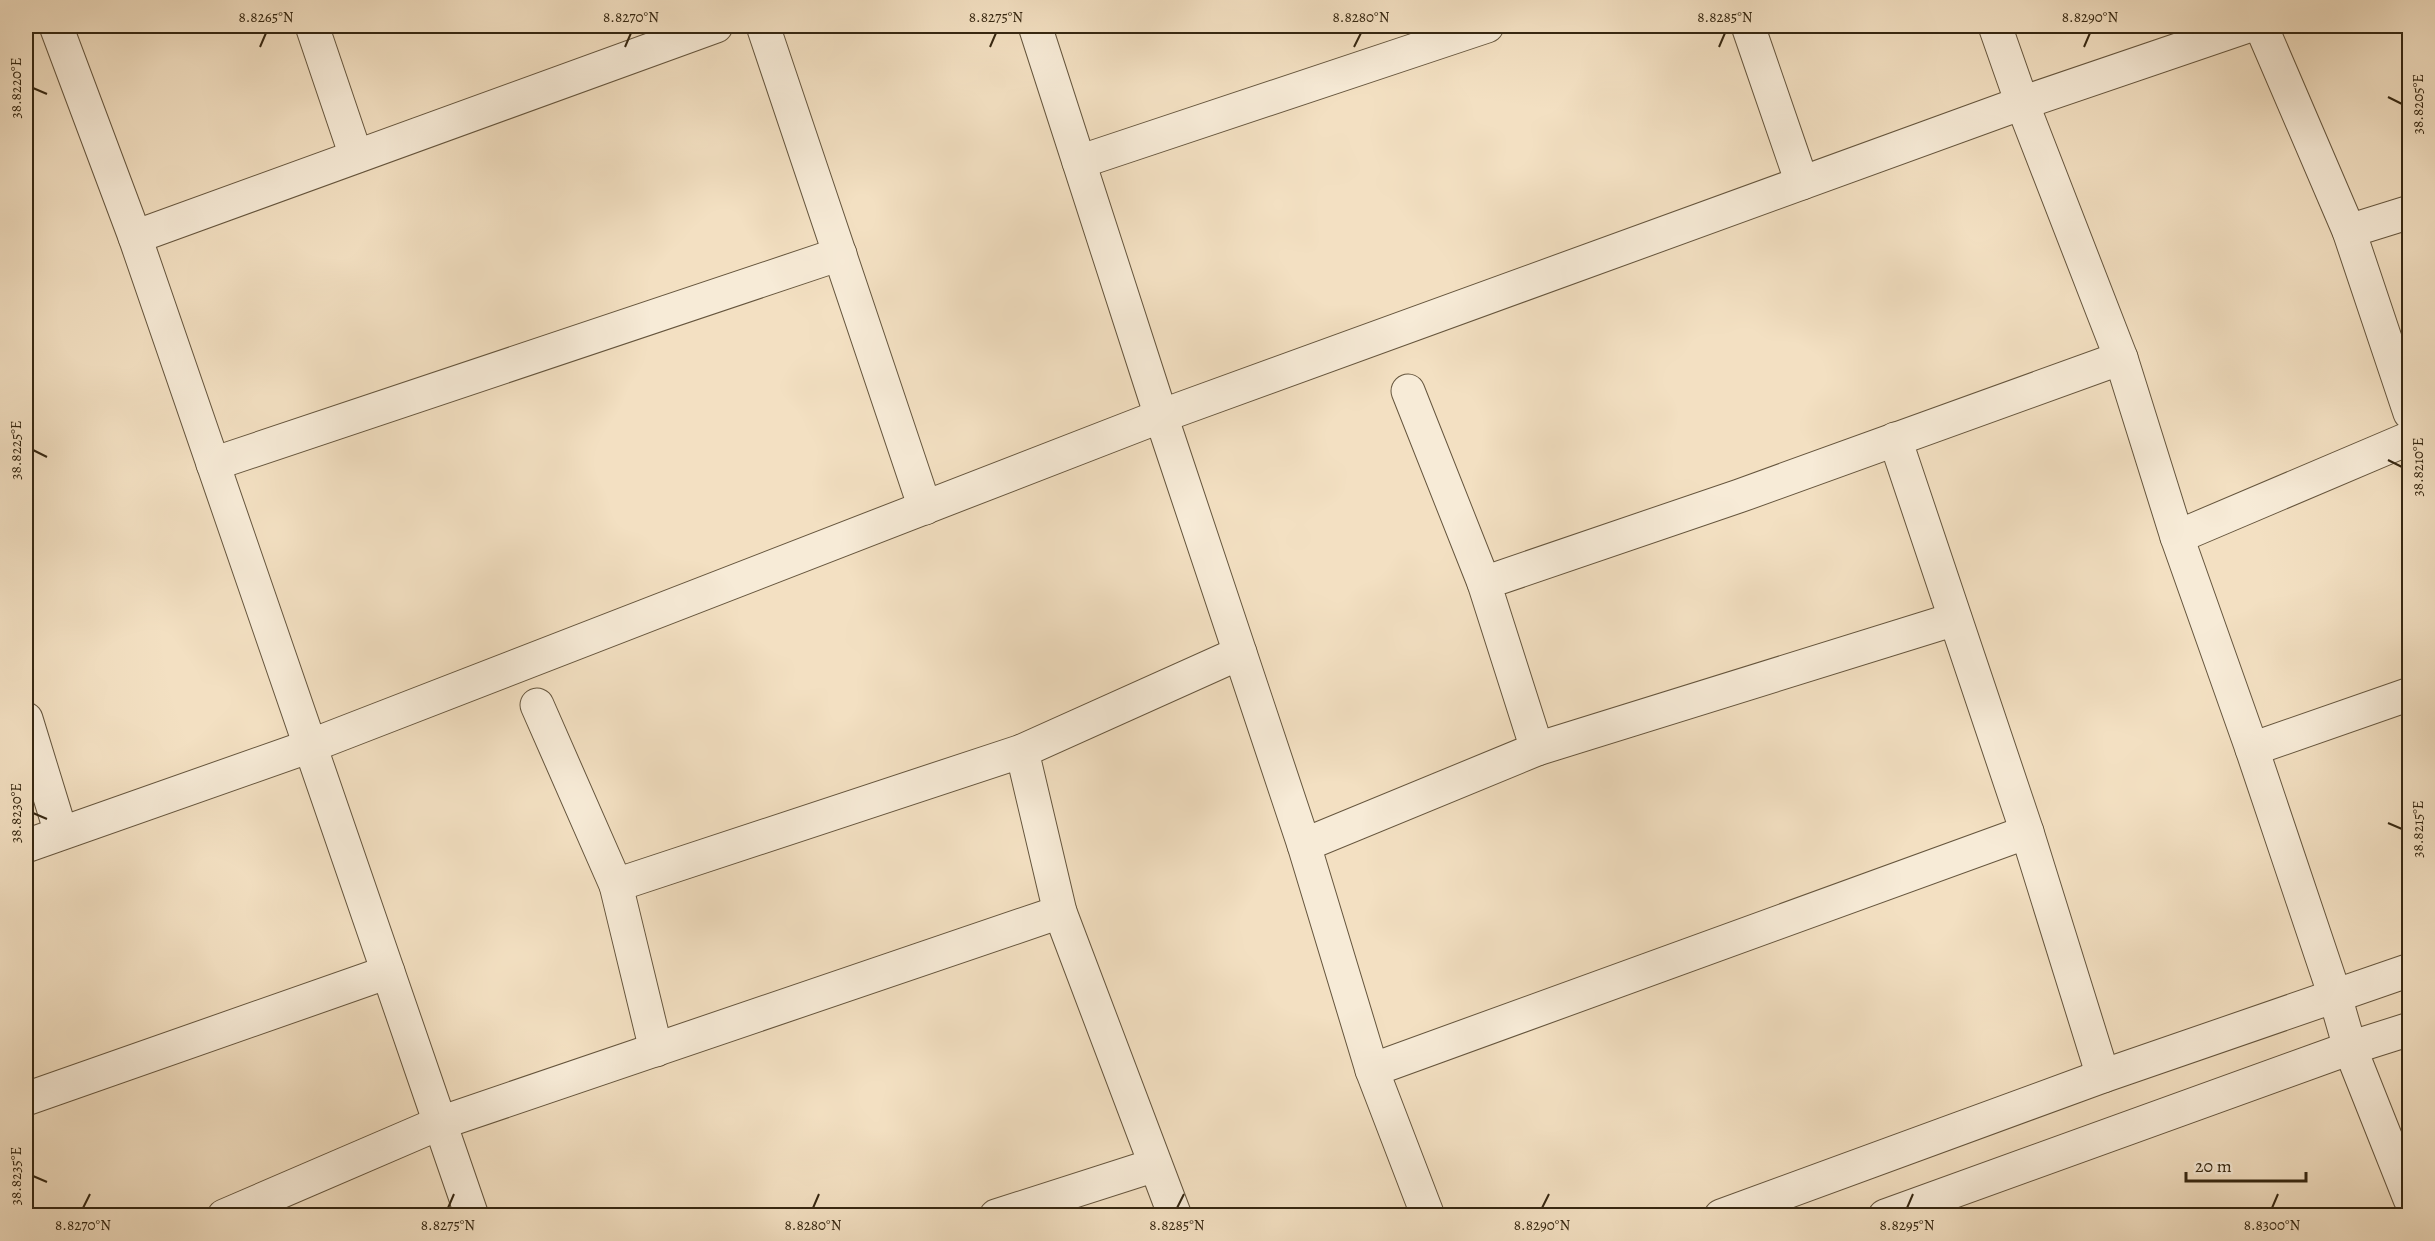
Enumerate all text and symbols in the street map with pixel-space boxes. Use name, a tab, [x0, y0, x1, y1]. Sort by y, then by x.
text: 8.8265°N	[239, 7, 294, 27]
text: 8.8270°N	[603, 7, 659, 27]
text: 8.8275°N	[969, 7, 1023, 27]
text: 8.8280°N	[1333, 7, 1390, 27]
text: 8.8285°N	[1697, 7, 1753, 27]
text: 8.8290°N	[2062, 7, 2118, 27]
text: 38.8220°E	[6, 57, 26, 119]
text: 38.8205°E	[2408, 74, 2428, 134]
text: 38.8225°E	[6, 420, 26, 480]
text: 38.8210°E	[2408, 437, 2428, 497]
text: 38.8230°E	[6, 783, 26, 843]
text: 38.8215°E	[2408, 800, 2428, 858]
scale bar	[2186, 1145, 2306, 1183]
text: 38.8235°E	[6, 1147, 26, 1205]
text: 20 m	[2195, 1154, 2232, 1178]
text: 8.8270°N	[55, 1215, 111, 1235]
text: 8.8275°N	[421, 1215, 475, 1235]
text: 8.8280°N	[785, 1215, 842, 1235]
text: 8.8285°N	[1149, 1215, 1205, 1235]
text: 8.8290°N	[1514, 1215, 1570, 1235]
text: 8.8295°N	[1880, 1215, 1935, 1235]
text: 8.8300°N	[2244, 1215, 2301, 1235]

